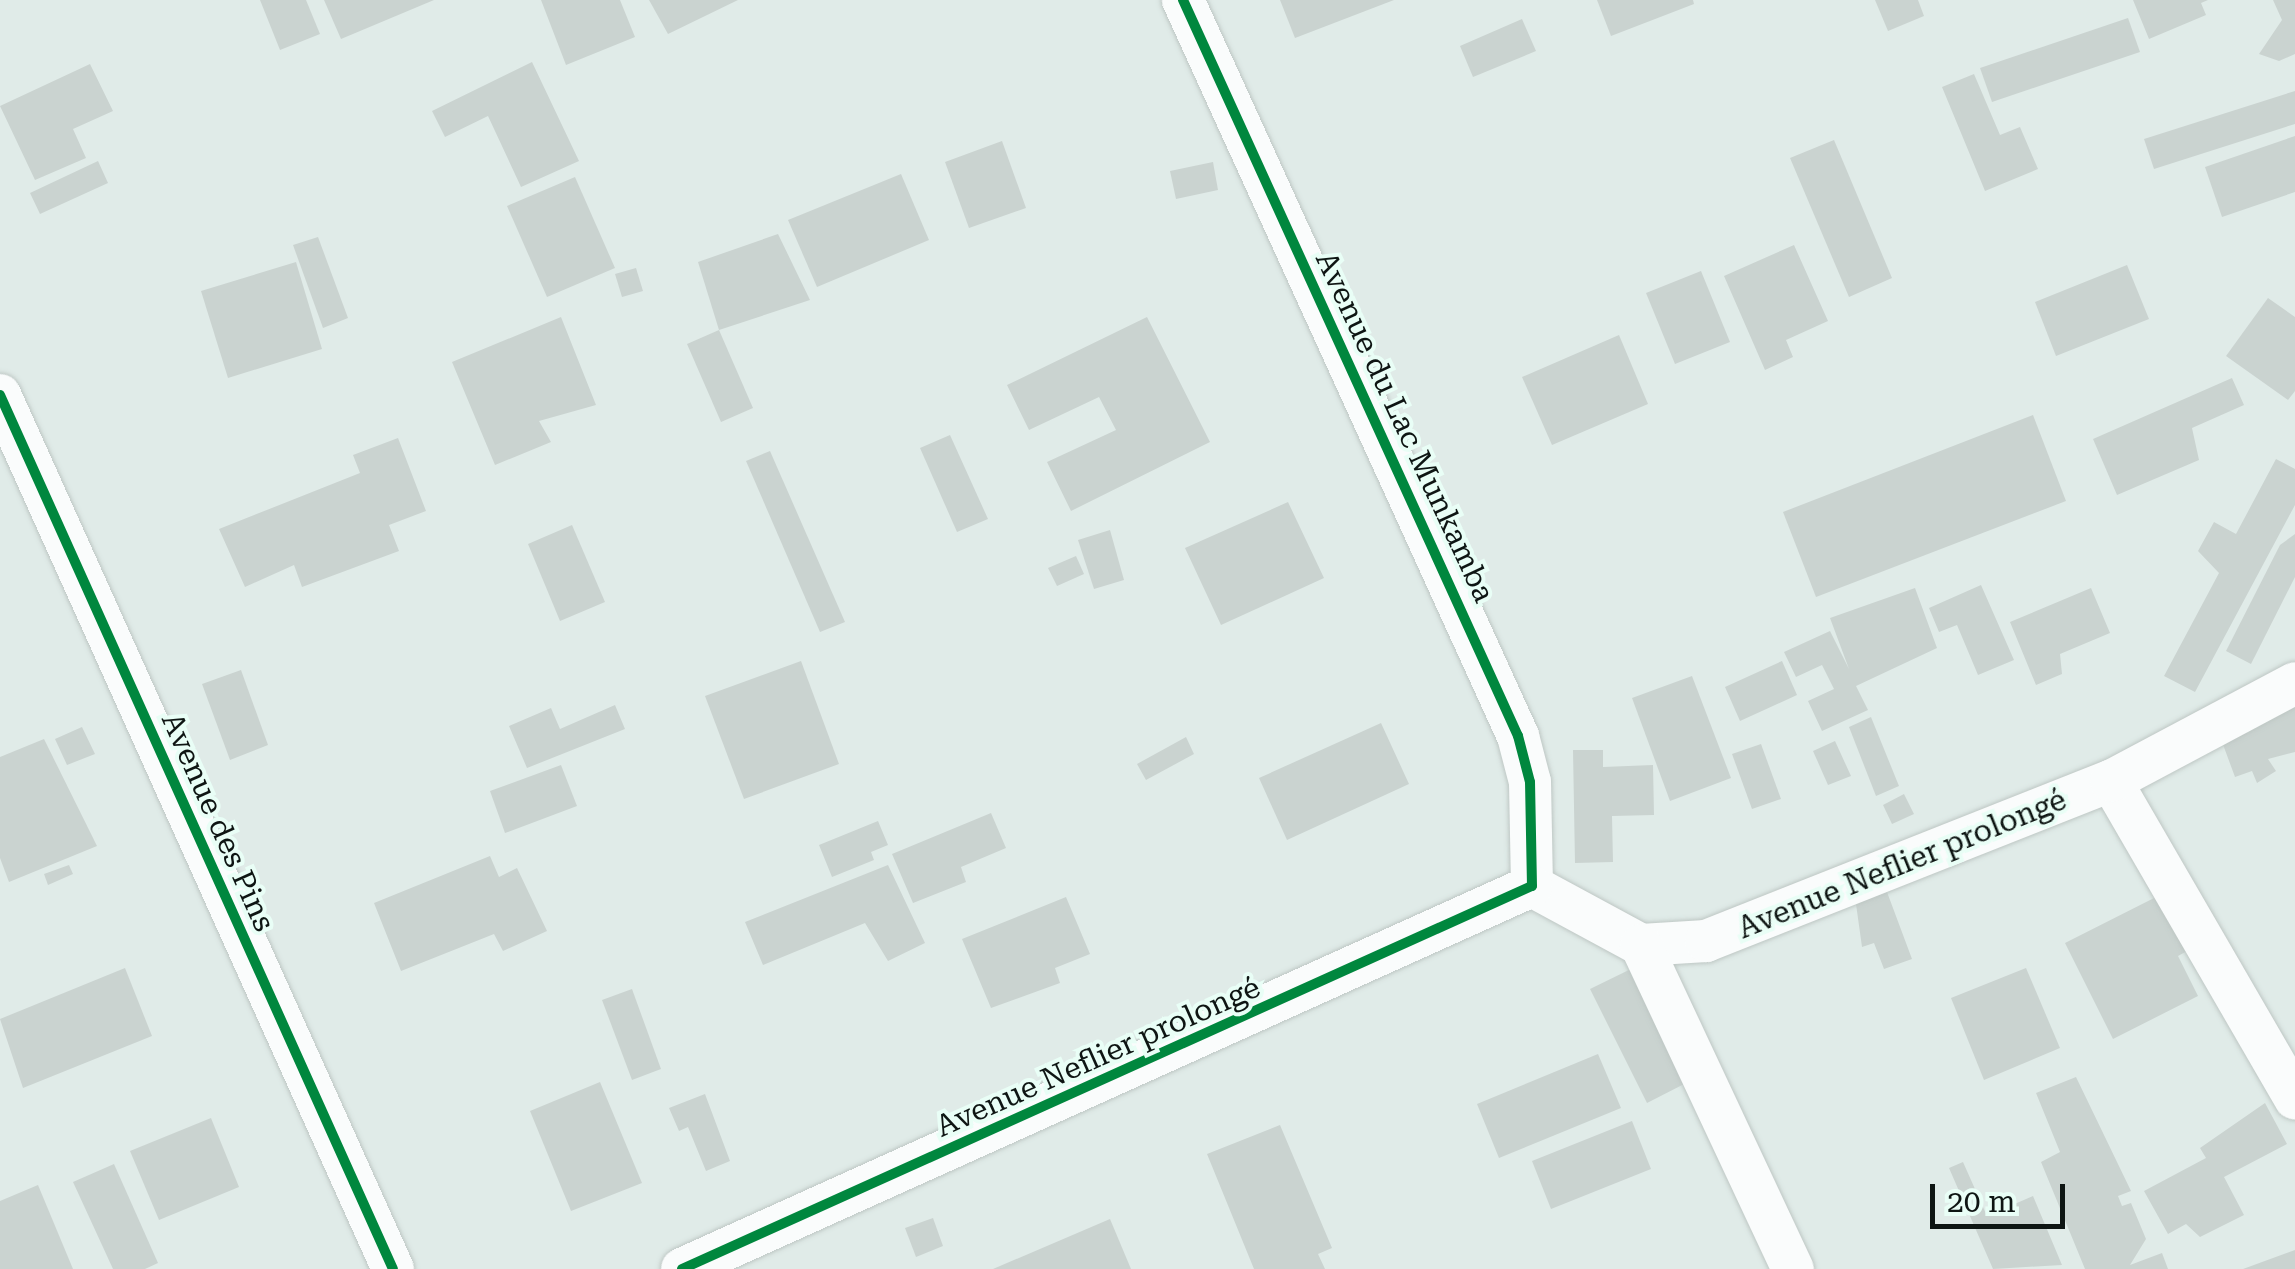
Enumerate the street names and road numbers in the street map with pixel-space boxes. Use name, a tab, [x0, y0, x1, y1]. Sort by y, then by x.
street label: Avenue du Lac Munkamba	[1308, 246, 1502, 608]
street label: Avenue des Pins	[154, 707, 282, 937]
street label: Avenue Neflier prolongé	[1732, 782, 2072, 946]
street label: Avenue Neflier prolongé	[930, 969, 1266, 1145]

